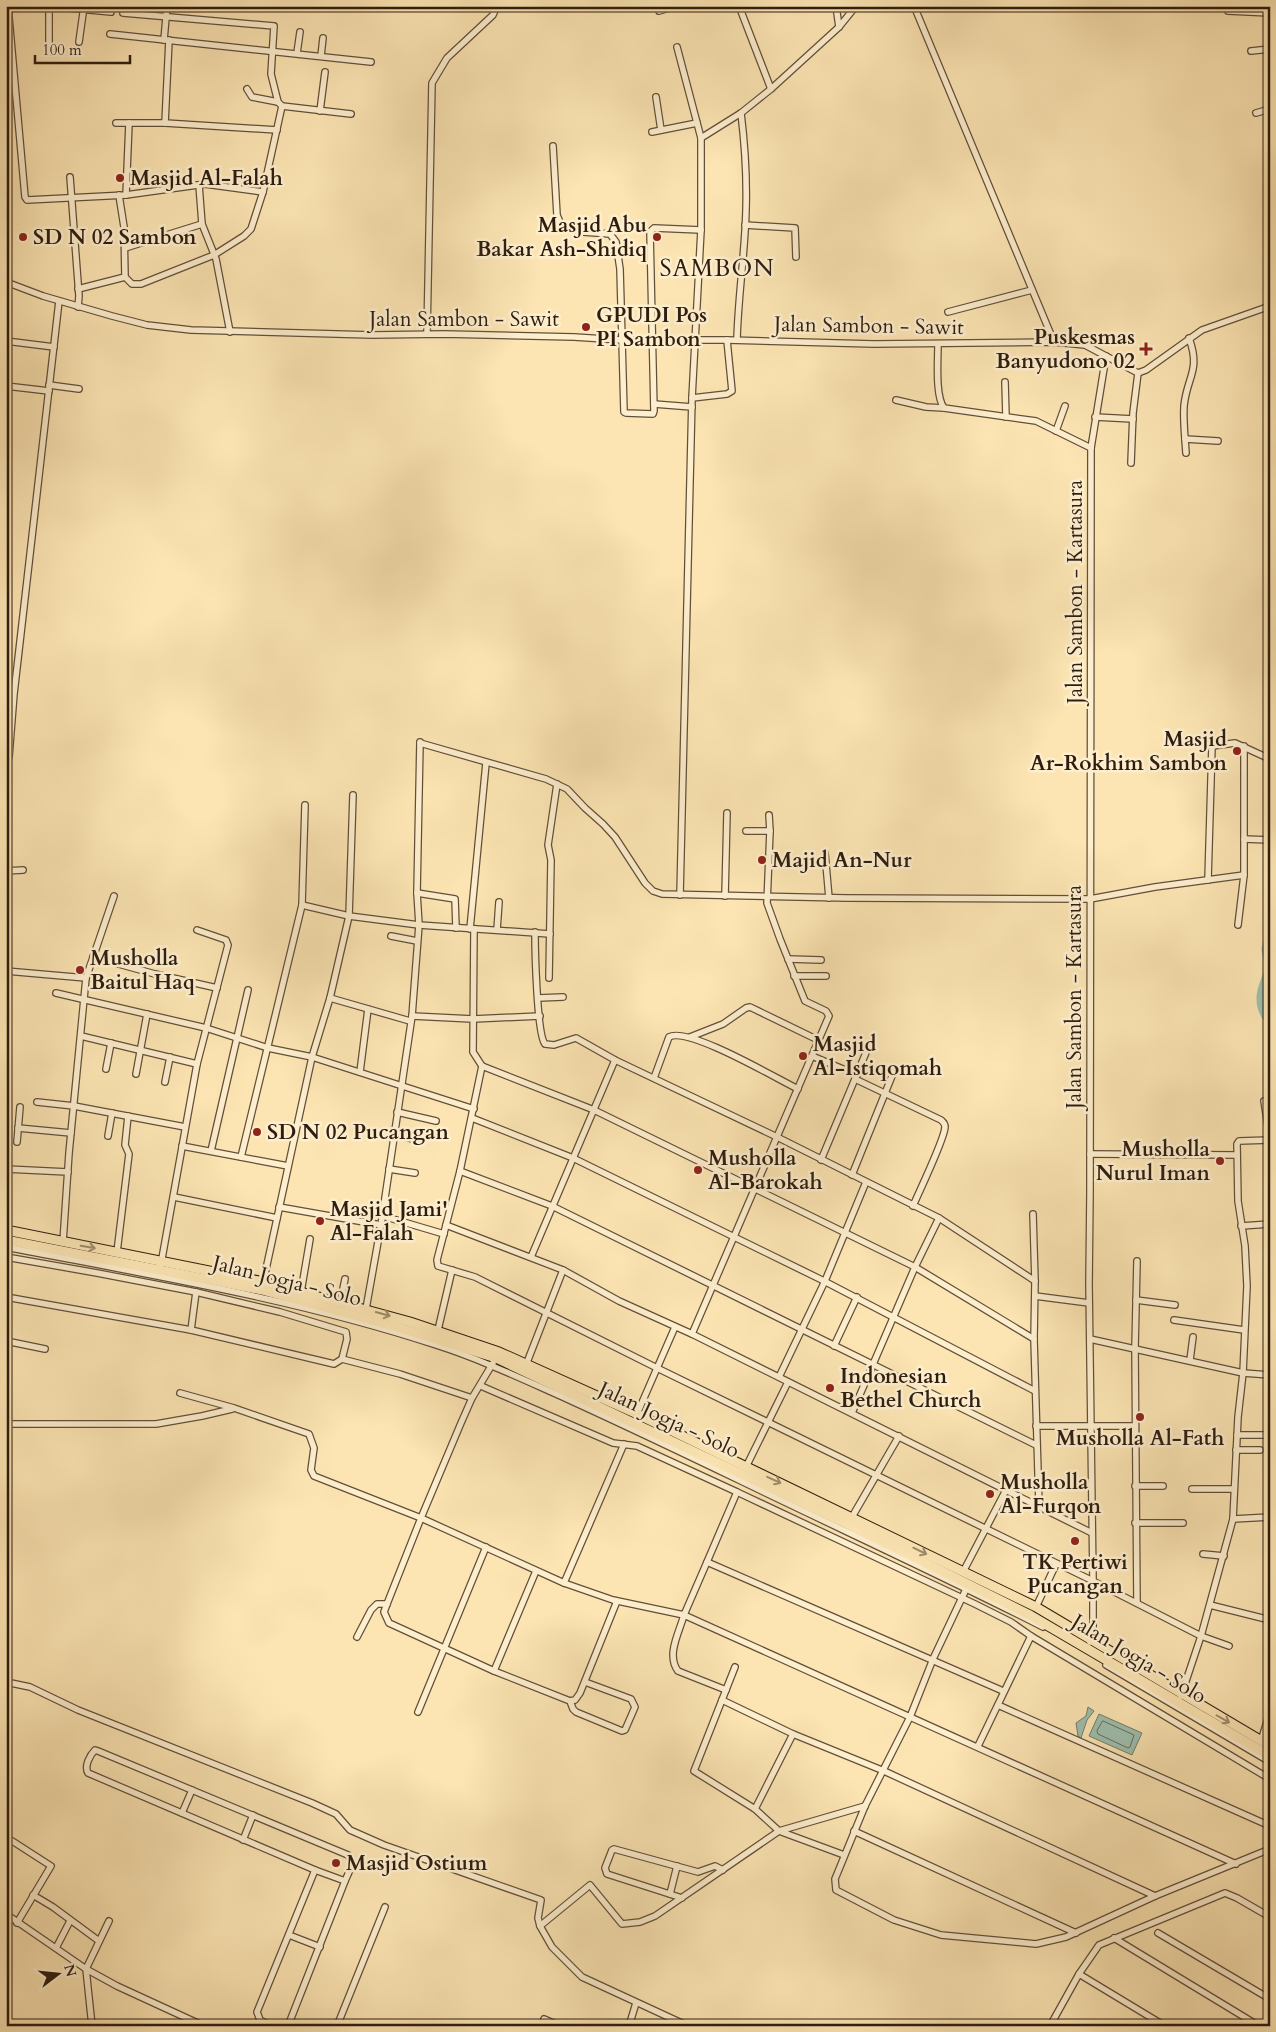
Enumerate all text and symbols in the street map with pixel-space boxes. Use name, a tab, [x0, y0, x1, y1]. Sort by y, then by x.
scale bar	[35, 32, 130, 64]
text: 100 m	[42, 40, 82, 60]
place label: Masjid Al-Falah	[130, 164, 283, 193]
marker: Masjid Al-Falah	[114, 172, 126, 184]
place label: Masjid Abu Bakar Ash-Shidiq	[476, 211, 647, 264]
place label: SD N 02 Sambon	[33, 223, 197, 252]
marker: SD N 02 Sambon	[17, 231, 29, 243]
marker: Masjid Abu Bakar Ash-Shidiq	[651, 231, 663, 243]
district label: SAMBON	[659, 252, 775, 285]
place label: GPUDI Pos PI Sambon	[596, 301, 707, 354]
street label: Jalan Sambon - Sawit	[366, 305, 559, 334]
street label: Jalan Sambon - Sawit	[771, 310, 964, 342]
marker: GPUDI Pos PI Sambon	[580, 321, 592, 333]
place label: Puskesmas Banyudono 02	[995, 323, 1135, 376]
marker: Puskesmas Banyudono 02	[1139, 342, 1153, 356]
street label: Jalan Sambon - Kartasura	[1061, 480, 1090, 707]
place label: Masjid Ar-Rokhim Sambon	[1030, 725, 1227, 778]
marker: Masjid Ar-Rokhim Sambon	[1231, 745, 1243, 757]
place label: Majid An-Nur	[772, 846, 912, 875]
marker: Majid An-Nur	[756, 854, 768, 866]
street label: Jalan Sambon - Kartasura	[1060, 885, 1089, 1112]
place label: Musholla Baitul Haq	[90, 944, 195, 997]
marker: Musholla Baitul Haq	[74, 964, 86, 976]
place label: Masjid Al-Istiqomah	[813, 1030, 942, 1083]
marker: Masjid Al-Istiqomah	[797, 1050, 809, 1062]
place label: SD N 02 Pucangan	[267, 1118, 449, 1147]
marker: SD N 02 Pucangan	[251, 1126, 263, 1138]
place label: Musholla Nurul Iman	[1096, 1135, 1211, 1188]
place label: Musholla Al-Barokah	[708, 1144, 823, 1197]
marker: Musholla Nurul Iman	[1214, 1155, 1226, 1167]
marker: Musholla Al-Barokah	[692, 1164, 704, 1176]
place label: Masjid Jami' Al-Falah	[330, 1195, 448, 1248]
marker: Masjid Jami' Al-Falah	[314, 1215, 326, 1227]
one-way arrow	[80, 1243, 96, 1253]
street label: Jalan Jogja - Solo	[207, 1248, 365, 1314]
one-way arrow	[375, 1310, 391, 1319]
place label: Indonesian Bethel Church	[840, 1362, 981, 1415]
street label: Jalan Jogja - Solo	[591, 1373, 744, 1465]
marker: Indonesian Bethel Church	[824, 1382, 836, 1394]
marker: Musholla Al-Fath	[1134, 1411, 1146, 1423]
place label: Musholla Al-Fath	[1056, 1424, 1224, 1453]
place label: Musholla Al-Furqon	[1000, 1468, 1102, 1521]
one-way arrow	[766, 1475, 781, 1485]
marker: Musholla Al-Furqon	[984, 1488, 996, 1500]
marker: TK Pertiwi Pucangan	[1069, 1535, 1081, 1547]
one-way arrow	[912, 1546, 927, 1556]
place label: TK Pertiwi Pucangan	[1022, 1548, 1128, 1601]
street label: Jalan Jogja - Solo	[1064, 1606, 1212, 1711]
one-way arrow	[1216, 1715, 1230, 1725]
place label: Masjid Ostium	[346, 1849, 488, 1878]
marker: Masjid Ostium	[330, 1857, 342, 1869]
north arrow	[32, 1950, 82, 2000]
text: N	[59, 1962, 81, 1979]

